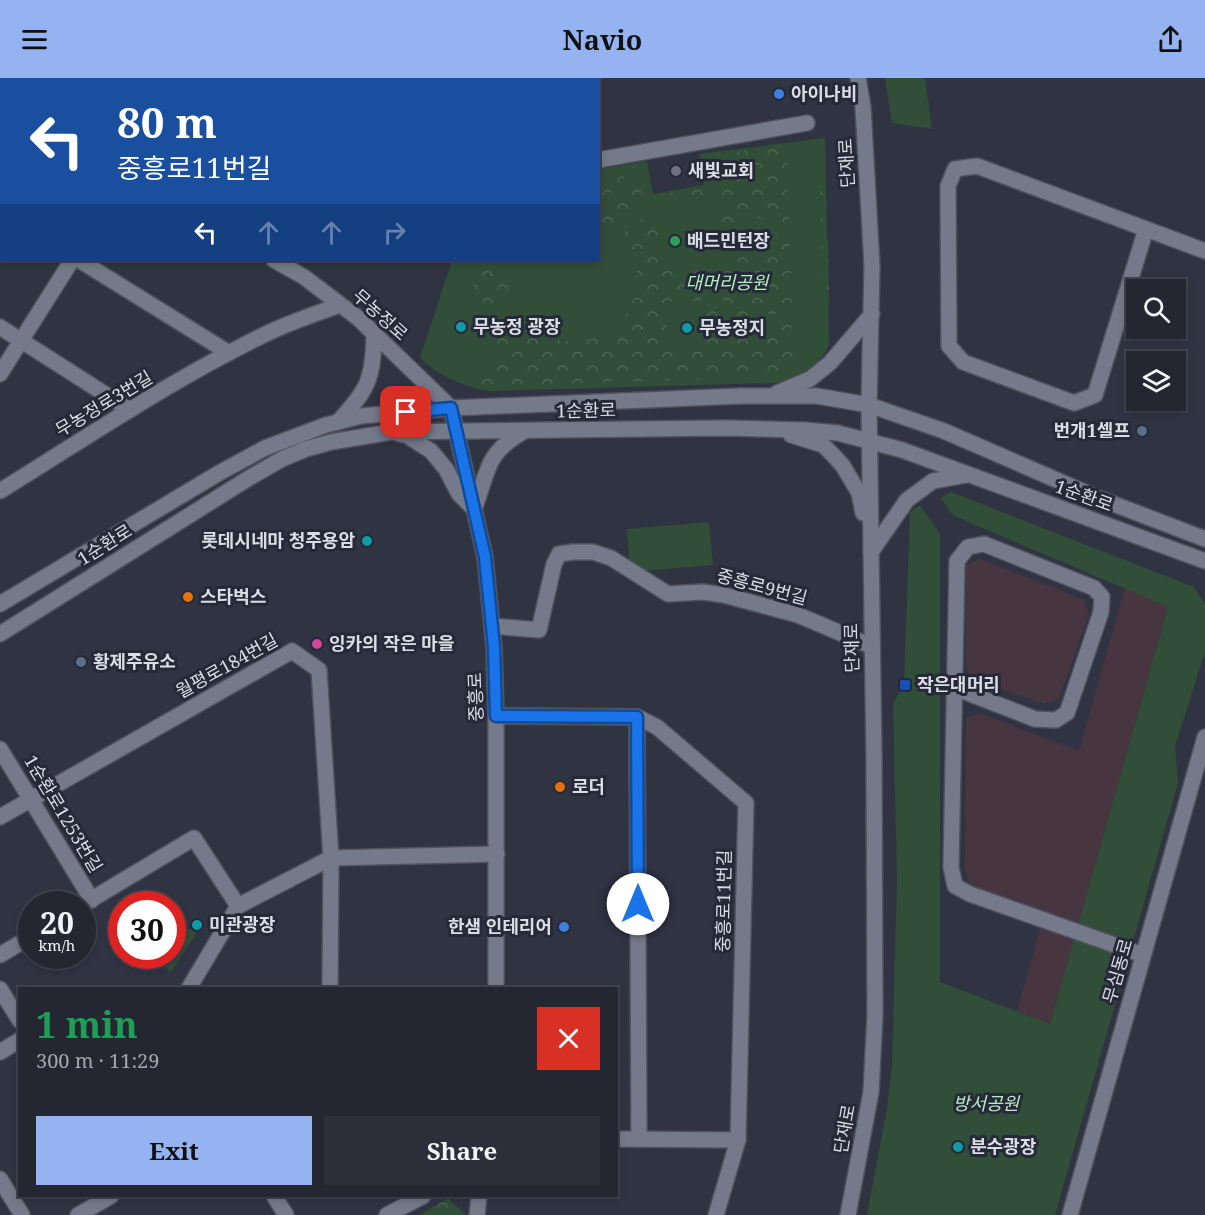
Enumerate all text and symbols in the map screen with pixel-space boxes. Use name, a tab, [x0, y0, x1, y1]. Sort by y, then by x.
text: Navio	[563, 21, 642, 58]
icon: menu	[18, 23, 51, 56]
icon: share	[1154, 23, 1187, 56]
place label: 아이나비	[791, 81, 857, 105]
marker: 아이나비	[772, 87, 786, 101]
text: 80 m	[117, 93, 217, 150]
icon: left	[18, 102, 96, 180]
street label: 단재로	[833, 138, 859, 188]
text: 중흥로11번길	[117, 149, 271, 186]
place label: 새빛교회	[688, 158, 754, 182]
marker: 새빛교회	[669, 164, 683, 178]
icon: left	[189, 216, 222, 249]
icon: ahead	[252, 216, 285, 249]
icon: ahead	[315, 216, 348, 249]
icon: right	[378, 216, 411, 249]
place label: 배드민턴장	[687, 228, 770, 252]
marker: 배드민턴장	[668, 234, 682, 248]
park label: 대머리공원	[686, 270, 770, 294]
map controls	[1126, 279, 1186, 411]
button: search	[1126, 279, 1186, 339]
street label: 무농정로	[348, 283, 413, 345]
place label: 무농정 광장	[473, 314, 561, 338]
place label: 무농정지	[699, 315, 765, 339]
marker: 무농정 광장	[454, 320, 468, 334]
marker: 무농정지	[680, 321, 694, 335]
button: layers	[1126, 351, 1186, 411]
street label: 무농정로3번길	[50, 365, 157, 442]
pin	[380, 386, 431, 437]
icon: arrive	[389, 395, 422, 428]
street label: 1순환로	[556, 397, 616, 423]
place label: 번개1셀프	[1054, 418, 1130, 442]
marker: 번개1셀프	[1135, 424, 1149, 438]
street label: 1순환로	[1052, 474, 1117, 517]
street label: 1순환로	[73, 518, 136, 570]
place label: 롯데시네마 청주용암	[201, 528, 355, 552]
marker: 롯데시네마 청주용암	[360, 534, 374, 548]
street label: 중흥로9번길	[714, 562, 810, 610]
place label: 스타벅스	[200, 584, 266, 608]
marker: 스타벅스	[181, 590, 195, 604]
street label: 단재로	[839, 623, 863, 673]
street label: 월평로184번길	[171, 627, 282, 703]
place label: 잉카의 작은 마을	[329, 631, 454, 655]
marker: 잉카의 작은 마을	[310, 637, 324, 651]
place label: 황제주유소	[93, 649, 176, 673]
marker: 황제주유소	[74, 655, 88, 669]
street label: 중흥로	[462, 672, 488, 722]
place label: 작은대머리	[917, 672, 1000, 696]
marker: 작은대머리	[898, 678, 912, 692]
street label: 1순환로1253번길	[19, 750, 108, 877]
place label: 로더	[572, 774, 605, 798]
marker: 로더	[553, 780, 567, 794]
street label: 중흥로11번길	[710, 849, 736, 953]
position arrow	[606, 872, 670, 936]
speed limit sign: 30	[108, 891, 186, 969]
text: 20	[40, 902, 74, 943]
place label: 미관광장	[209, 912, 276, 936]
place label: 한샘 인테리어	[448, 914, 552, 938]
marker: 미관광장	[190, 918, 204, 932]
marker: 한샘 인테리어	[557, 920, 571, 934]
text: km/h	[39, 935, 75, 955]
street label: 무심동로	[1096, 936, 1138, 1006]
text: 1 min	[36, 1000, 138, 1049]
button: close	[537, 1007, 600, 1070]
text: 300 m · 11:29	[36, 1047, 159, 1074]
park label: 방서공원	[953, 1091, 1021, 1115]
street label: 단재로	[828, 1102, 860, 1155]
button: Exit	[36, 1116, 312, 1185]
button: Share	[324, 1116, 600, 1185]
place label: 분수광장	[970, 1134, 1037, 1158]
marker: 분수광장	[951, 1140, 965, 1154]

